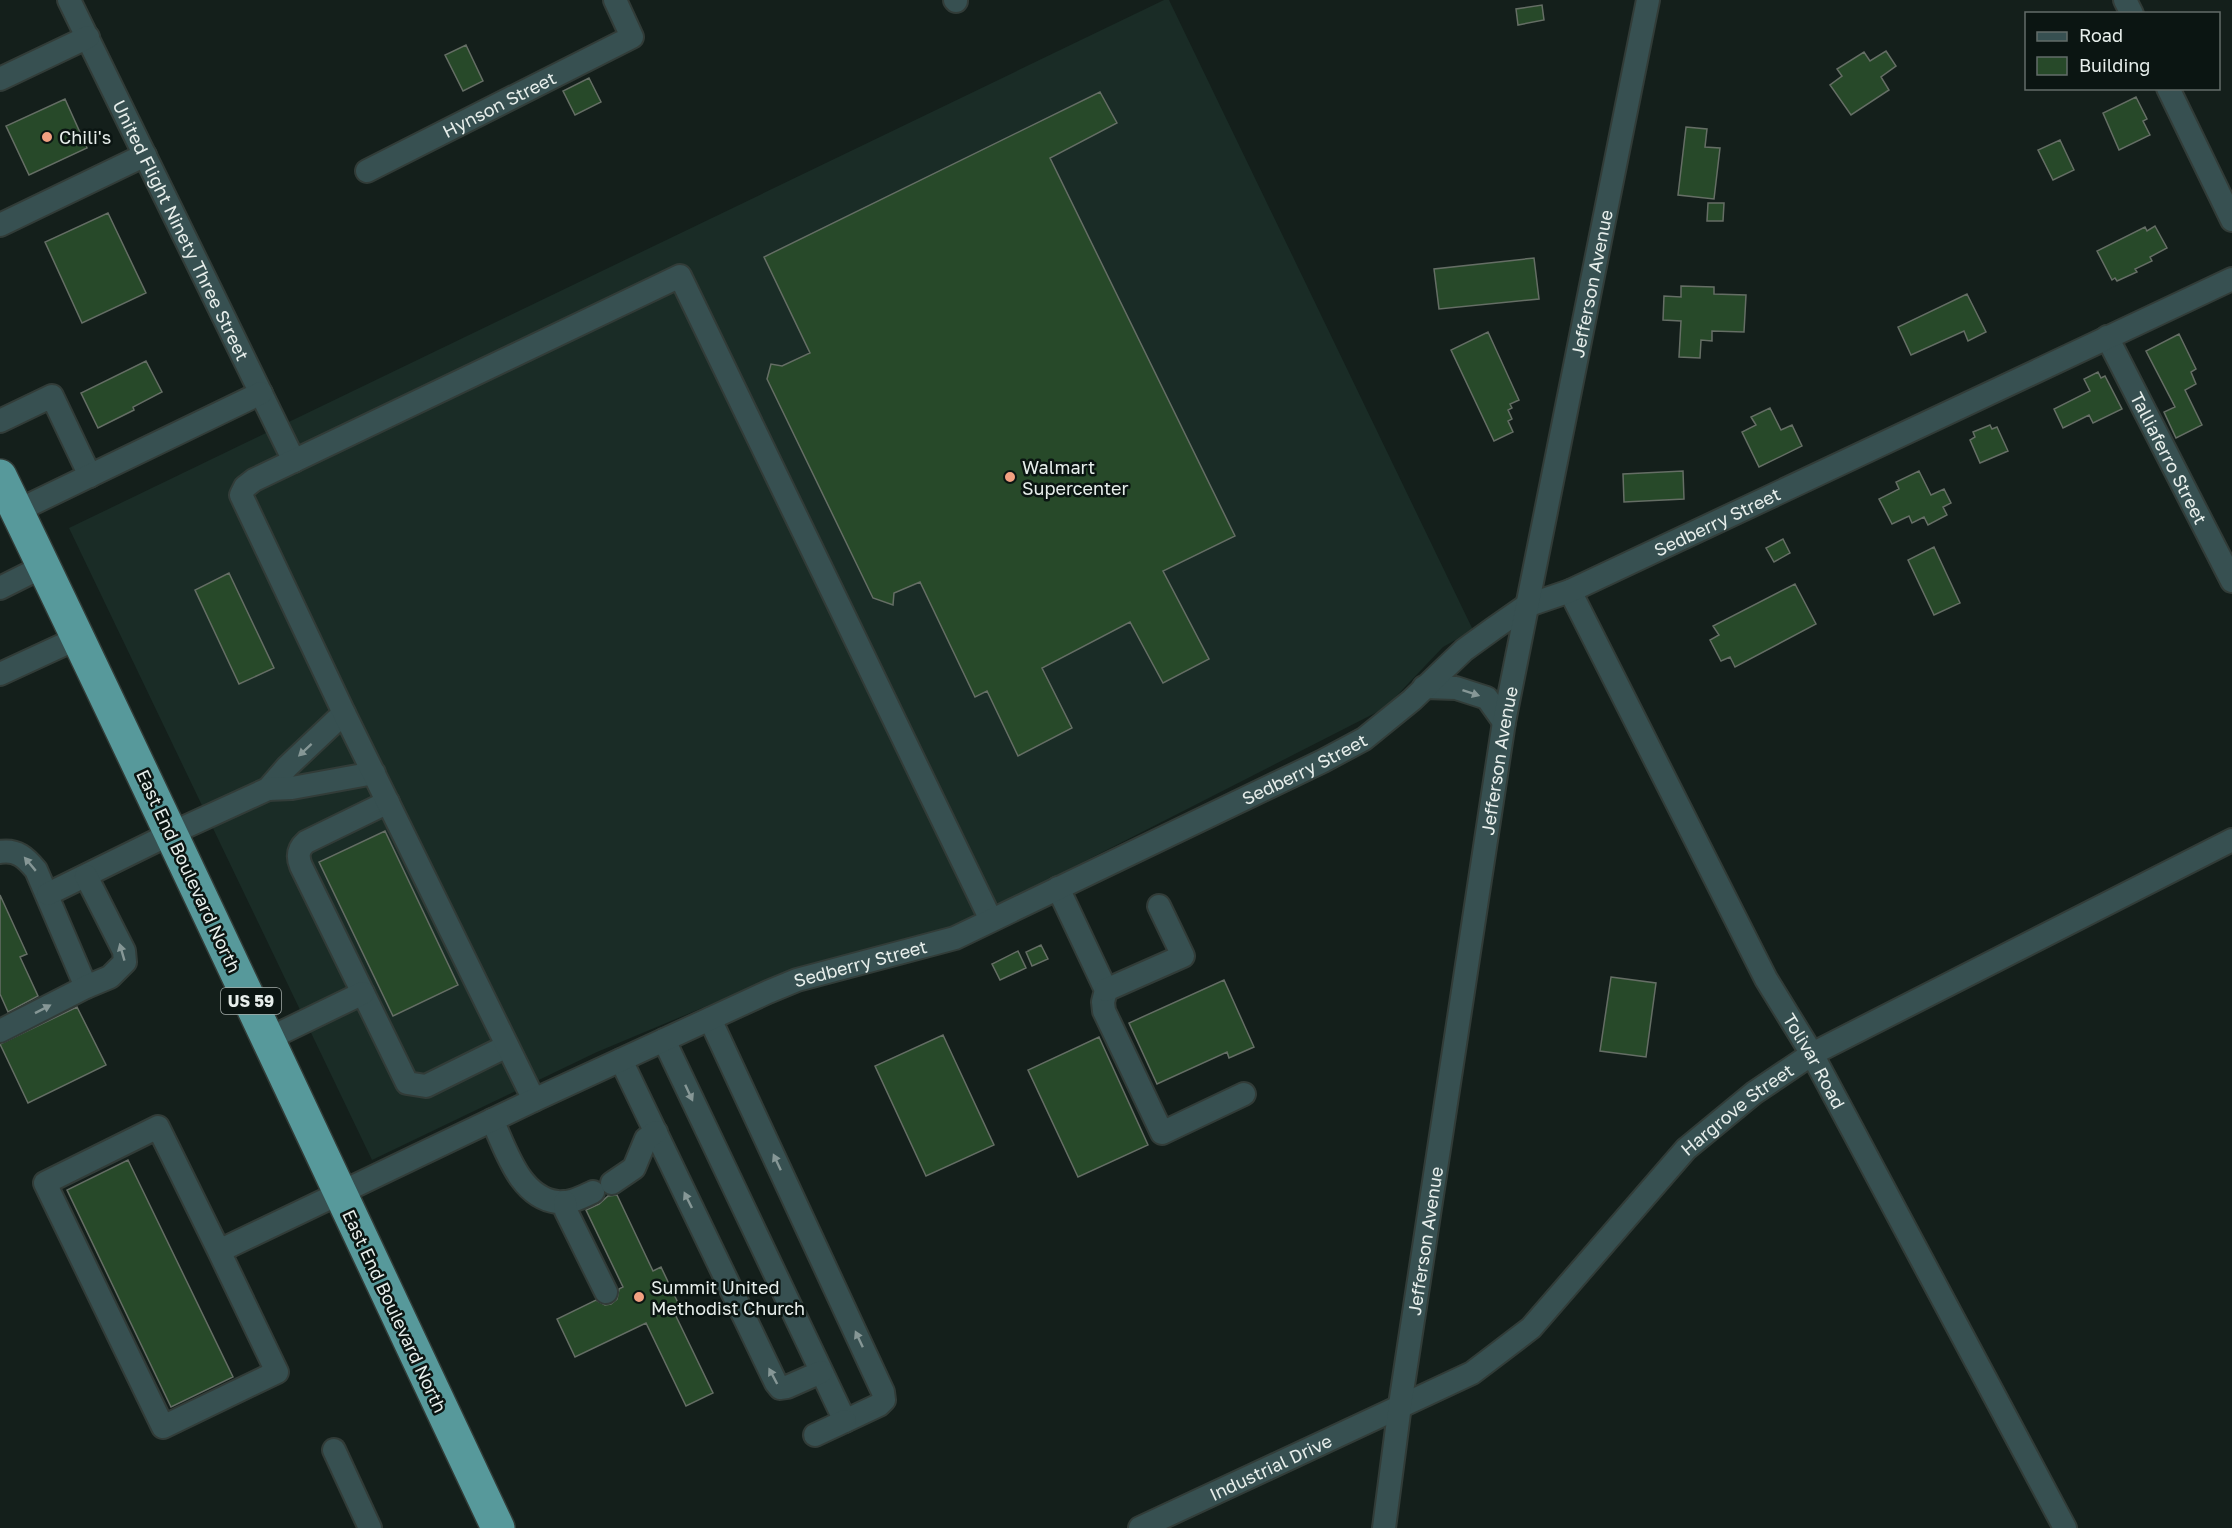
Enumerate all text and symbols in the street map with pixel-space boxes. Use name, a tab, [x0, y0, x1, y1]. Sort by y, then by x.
legend	[2025, 12, 2220, 90]
text: Road	[2079, 24, 2123, 46]
text: Building	[2079, 54, 2150, 76]
street label: Hynson Street	[439, 66, 559, 142]
street label: United Flight Ninety Three Street	[108, 96, 254, 364]
place label: Chili's	[59, 126, 111, 148]
marker: Chili's	[40, 130, 54, 144]
street label: Jefferson Avenue	[1566, 208, 1617, 359]
street label: Talliaferro Street	[2126, 388, 2212, 528]
place label: Walmart Supercenter	[1022, 456, 1129, 499]
marker: Walmart Supercenter	[1003, 470, 1017, 484]
street label: Sedberry Street	[1650, 483, 1784, 561]
street label: Jefferson Avenue	[1476, 684, 1522, 836]
one-way arrow	[1462, 688, 1480, 698]
street label: Sedberry Street	[1238, 729, 1371, 809]
one-way arrow	[297, 743, 312, 757]
street label: East End Boulevard North	[132, 766, 246, 976]
one-way arrow	[24, 856, 37, 872]
street label: Sedberry Street	[791, 935, 929, 991]
one-way arrow	[117, 942, 127, 961]
road number: US 59	[221, 988, 281, 1014]
one-way arrow	[35, 1004, 52, 1014]
street label: Tolivar Road	[1779, 1009, 1850, 1113]
street label: Hargrove Street	[1676, 1059, 1798, 1160]
one-way arrow	[684, 1085, 693, 1102]
one-way arrow	[772, 1154, 781, 1171]
street label: Jefferson Avenue	[1403, 1165, 1447, 1317]
one-way arrow	[684, 1192, 693, 1209]
street label: East End Boulevard North	[338, 1206, 452, 1416]
place label: Summit United Methodist Church	[651, 1276, 805, 1319]
marker: Summit United Methodist Church	[632, 1290, 646, 1304]
one-way arrow	[853, 1330, 863, 1348]
one-way arrow	[768, 1367, 778, 1385]
street label: Industrial Drive	[1206, 1429, 1335, 1505]

